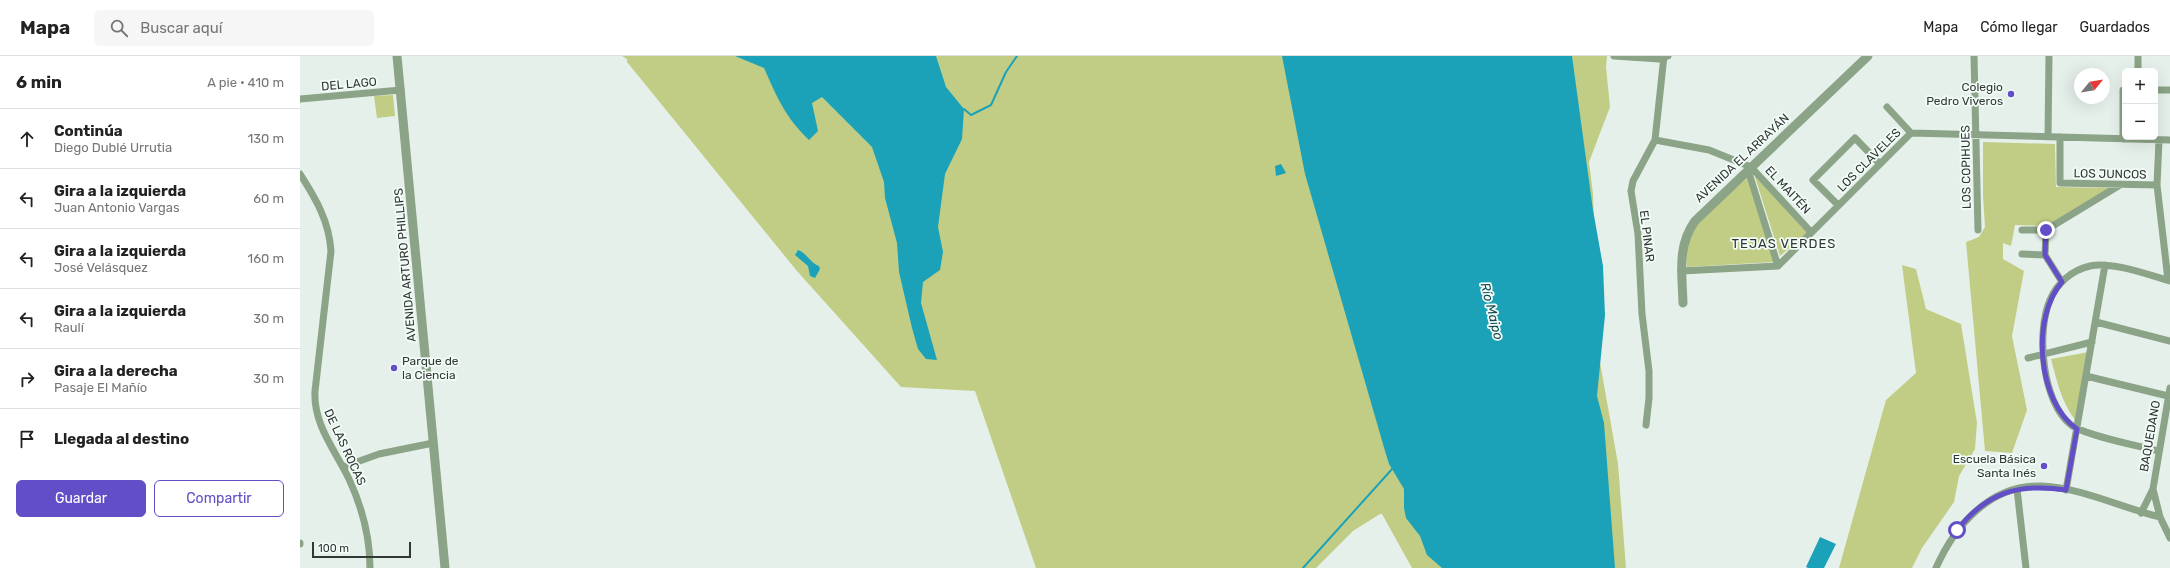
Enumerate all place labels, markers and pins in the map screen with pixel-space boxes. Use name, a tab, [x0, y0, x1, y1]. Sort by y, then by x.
place label: Colegio Pedro Viveros	[1926, 80, 2003, 108]
marker: Colegio Pedro Viveros	[2006, 89, 2016, 99]
place label: Parque de la Ciencia	[402, 354, 459, 382]
marker: Parque de la Ciencia	[389, 363, 399, 373]
place label: Escuela Básica Santa Inés	[1953, 452, 2036, 480]
marker: Escuela Básica Santa Inés	[2039, 461, 2049, 471]

